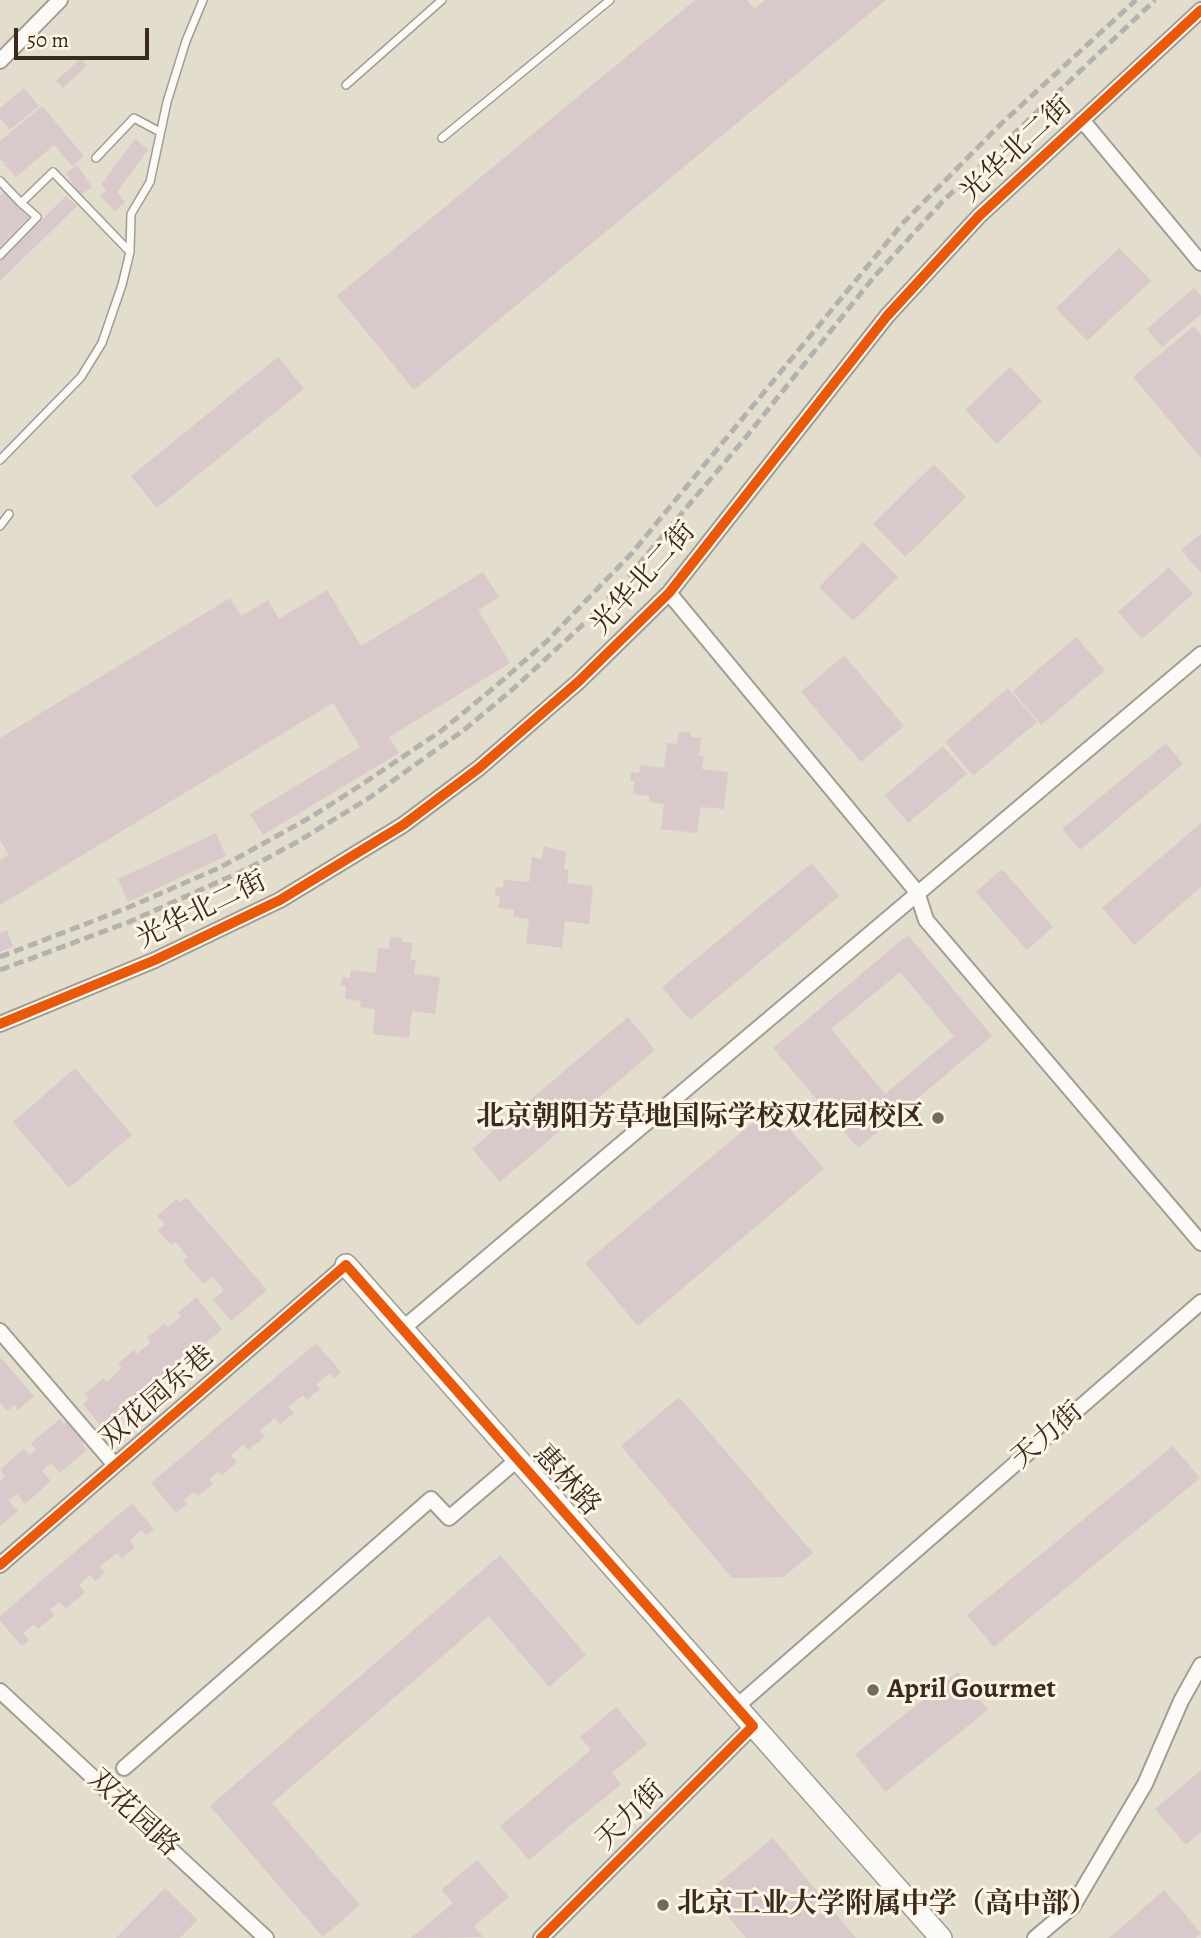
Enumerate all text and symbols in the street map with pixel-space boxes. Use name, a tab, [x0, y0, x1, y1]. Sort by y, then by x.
scale bar	[18, 14, 152, 58]
text: 50 m	[27, 26, 69, 54]
street label: 光华北二街	[954, 90, 1080, 210]
street label: 光华北二街	[585, 516, 703, 642]
street label: 光华北二街	[132, 865, 272, 957]
place label: 北京朝阳芳草地国际学校双花园校区	[476, 1101, 924, 1135]
marker: 北京朝阳芳草地国际学校双花园校区	[930, 1110, 946, 1126]
street label: 双花园东巷	[94, 1339, 222, 1457]
street label: 天力街	[1005, 1396, 1091, 1476]
street label: 惠林路	[525, 1439, 607, 1523]
place label: April Gourmet	[887, 1673, 1056, 1707]
marker: April Gourmet	[865, 1682, 881, 1698]
street label: 双花园路	[81, 1764, 185, 1864]
street label: 天力街	[589, 1774, 673, 1858]
place label: 北京工业大学附属中学（高中部）	[677, 1888, 1097, 1922]
marker: 北京工业大学附属中学（高中部）	[655, 1897, 671, 1913]

